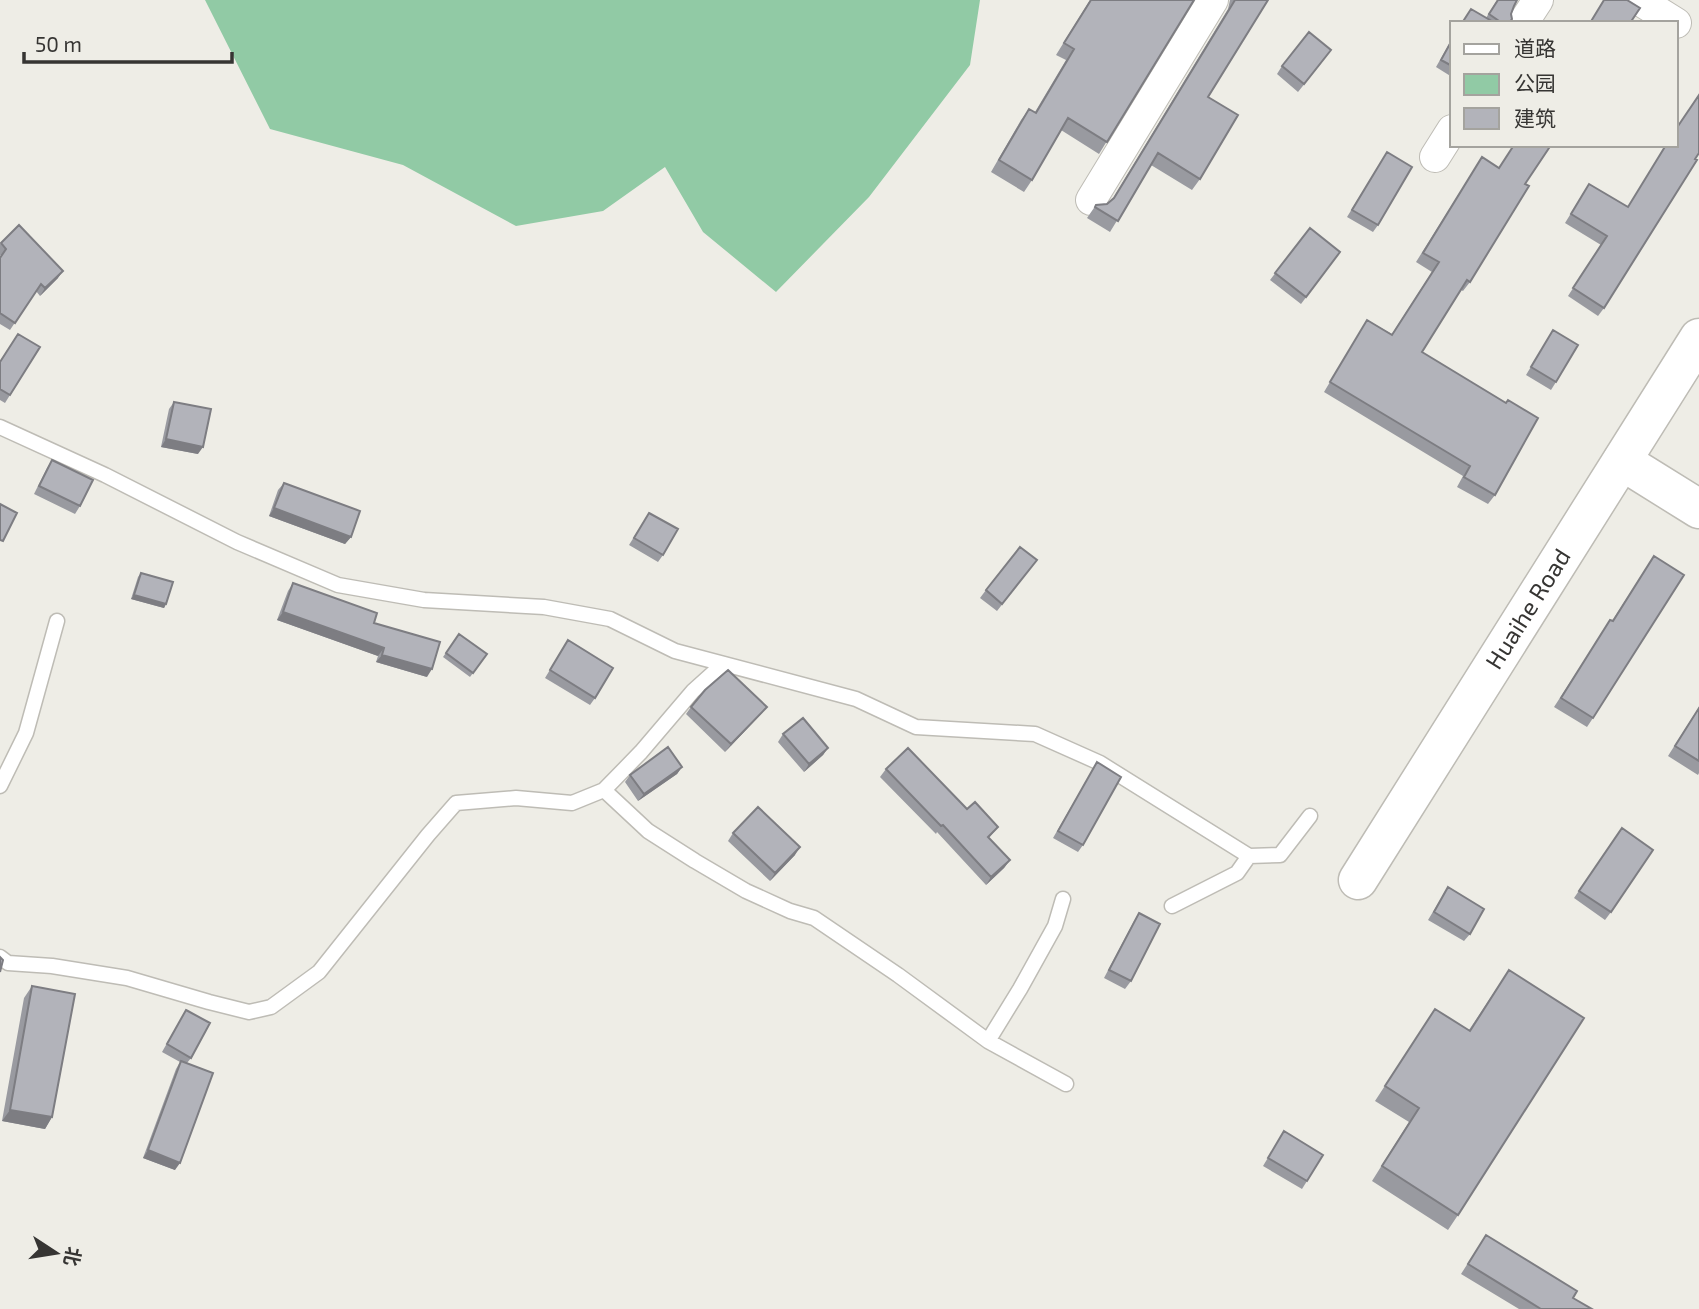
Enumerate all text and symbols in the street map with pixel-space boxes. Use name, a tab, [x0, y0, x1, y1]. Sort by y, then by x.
scale bar	[24, 21, 233, 65]
legend	[1450, 21, 1678, 147]
text: 50 m	[35, 31, 82, 56]
text: 道路	[1514, 35, 1556, 60]
text: 公园	[1514, 70, 1556, 95]
text: 建筑	[1514, 105, 1556, 130]
street label: Huaihe Road	[1479, 543, 1576, 674]
north arrow	[21, 1218, 91, 1288]
text: 北	[60, 1245, 86, 1268]

